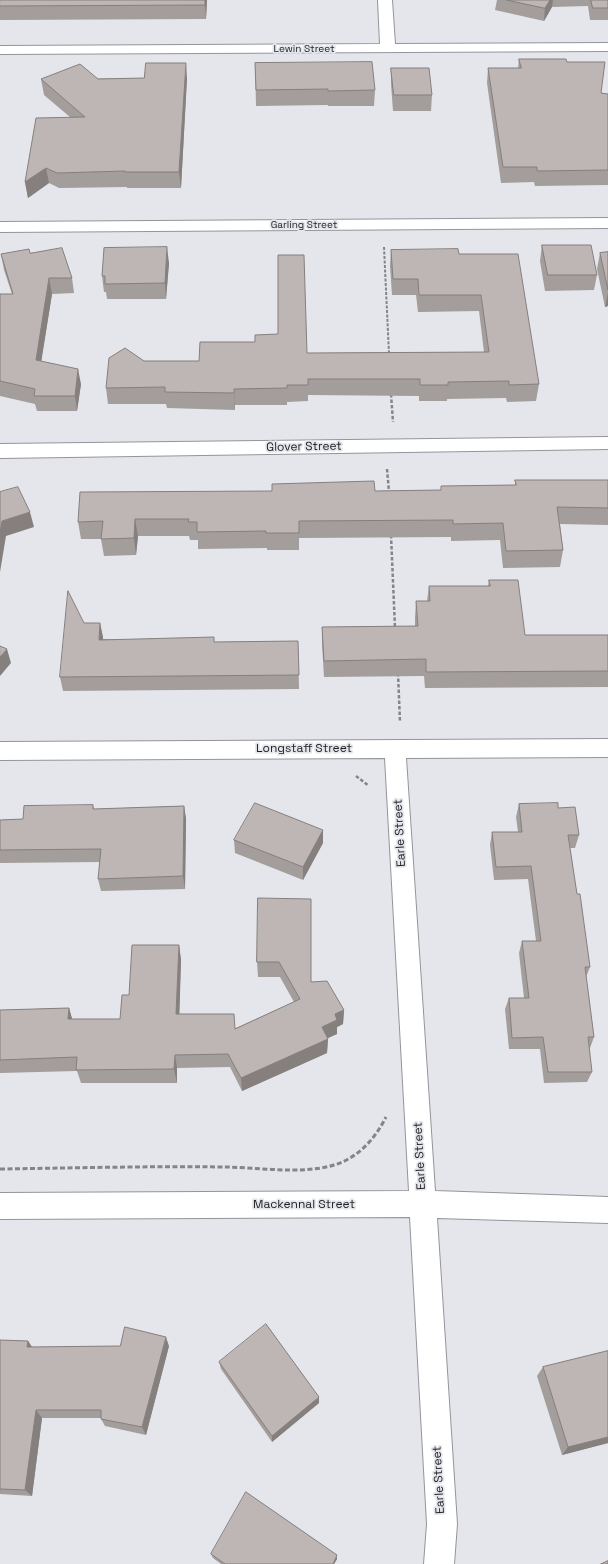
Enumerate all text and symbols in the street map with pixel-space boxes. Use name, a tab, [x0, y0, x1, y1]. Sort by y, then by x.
street label: Lewin Street	[274, 43, 334, 55]
street label: Garling Street	[271, 219, 337, 231]
street label: Glover Street	[266, 439, 342, 455]
street label: Longstaff Street	[256, 742, 352, 756]
street label: Earle Street	[391, 799, 409, 867]
street label: Earle Street	[411, 1122, 429, 1190]
street label: Mackennal Street	[253, 1198, 355, 1212]
street label: Earle Street	[430, 1446, 448, 1514]

